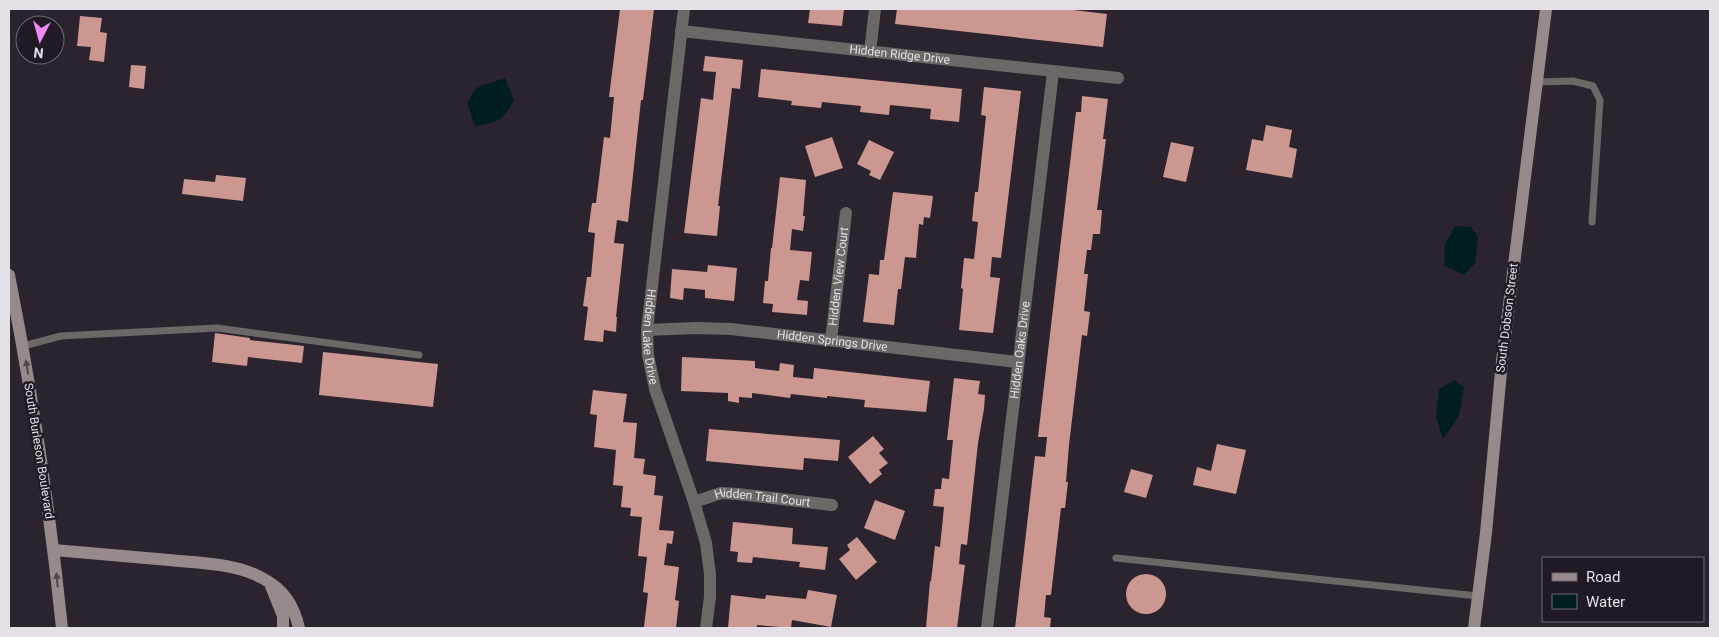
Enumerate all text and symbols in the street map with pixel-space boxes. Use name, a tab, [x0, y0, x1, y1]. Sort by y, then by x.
north arrow	[15, 15, 65, 65]
street label: Hidden Ridge Drive	[849, 42, 951, 67]
text: N	[33, 44, 44, 61]
street label: Hidden View Court	[826, 226, 851, 327]
street label: South Dobson Street	[1493, 263, 1521, 373]
street label: Hidden Lake Drive	[640, 288, 661, 386]
street label: Hidden Oaks Drive	[1007, 300, 1033, 399]
street label: Hidden Springs Drive	[776, 327, 888, 354]
one-way arrow	[22, 359, 30, 375]
street label: South Burleson Boulevard	[21, 382, 57, 520]
street label: Hidden Trail Court	[713, 486, 811, 509]
legend	[1542, 557, 1704, 622]
text: Road	[1586, 568, 1620, 586]
one-way arrow	[53, 571, 61, 587]
text: Water	[1586, 593, 1625, 611]

